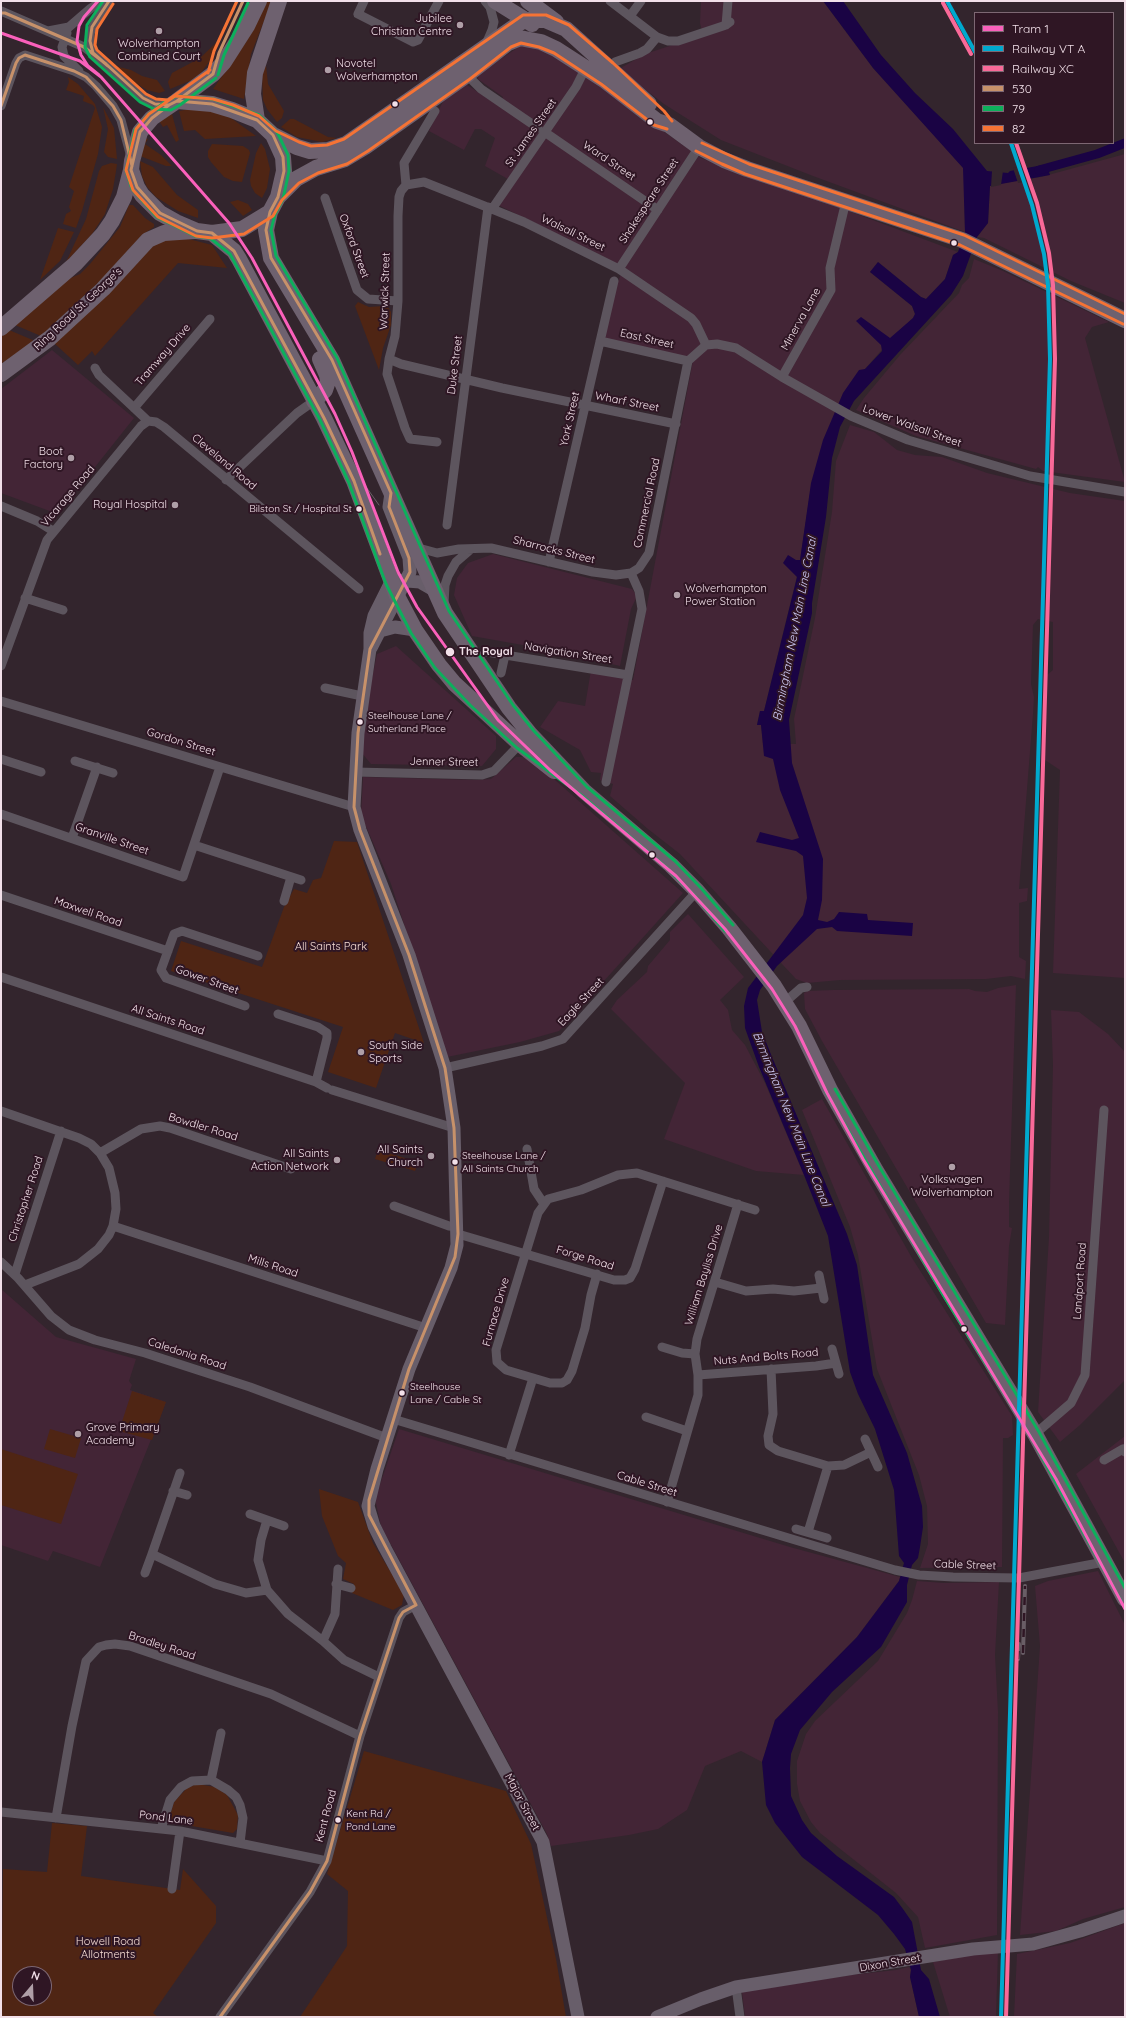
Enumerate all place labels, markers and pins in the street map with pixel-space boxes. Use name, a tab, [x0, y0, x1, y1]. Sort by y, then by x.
place label: Jubilee Christian Centre	[371, 12, 452, 38]
marker: Jubilee Christian Centre	[455, 20, 465, 30]
marker: Wolverhampton Combined Court	[154, 26, 164, 36]
place label: Wolverhampton Combined Court	[117, 37, 201, 63]
place label: Novotel Wolverhampton	[336, 57, 418, 83]
marker: Novotel Wolverhampton	[323, 65, 333, 75]
unlabelled marker	[390, 99, 400, 109]
unlabelled marker	[645, 117, 655, 127]
unlabelled marker	[949, 238, 959, 248]
place label: Boot Factory	[24, 445, 63, 471]
marker: Boot Factory	[66, 453, 76, 463]
place label: Royal Hospital	[93, 498, 167, 512]
marker: Royal Hospital	[170, 500, 180, 510]
place label: Bilston St / Hospital St	[249, 503, 352, 515]
marker: Bilston St / Hospital St	[354, 504, 364, 514]
place label: Wolverhampton Power Station	[685, 582, 767, 608]
marker: Wolverhampton Power Station	[672, 590, 682, 600]
place label: The Royal	[459, 645, 513, 659]
marker: The Royal	[444, 646, 456, 658]
place label: Steelhouse Lane / Sutherland Place	[368, 710, 452, 734]
marker: Steelhouse Lane / Sutherland Place	[355, 717, 365, 727]
unlabelled marker	[647, 850, 657, 860]
place label: South Side Sports	[369, 1039, 422, 1065]
marker: South Side Sports	[356, 1047, 366, 1057]
place label: All Saints Church	[377, 1143, 423, 1169]
place label: All Saints Action Network	[251, 1147, 329, 1173]
place label: Steelhouse Lane / All Saints Church	[462, 1150, 546, 1174]
marker: All Saints Church	[426, 1151, 436, 1161]
marker: All Saints Action Network	[332, 1155, 342, 1165]
marker: Steelhouse Lane / All Saints Church	[450, 1157, 460, 1167]
marker: Volkswagen Wolverhampton	[947, 1162, 957, 1172]
place label: Volkswagen Wolverhampton	[911, 1173, 993, 1199]
unlabelled marker	[959, 1324, 969, 1334]
place label: Steelhouse Lane / Cable St	[410, 1381, 482, 1404]
marker: Steelhouse Lane / Cable St	[397, 1388, 407, 1398]
place label: Grove Primary Academy	[86, 1421, 160, 1447]
marker: Grove Primary Academy	[73, 1429, 83, 1439]
place label: Kent Rd / Pond Lane	[346, 1808, 395, 1832]
marker: Kent Rd / Pond Lane	[333, 1815, 343, 1825]

